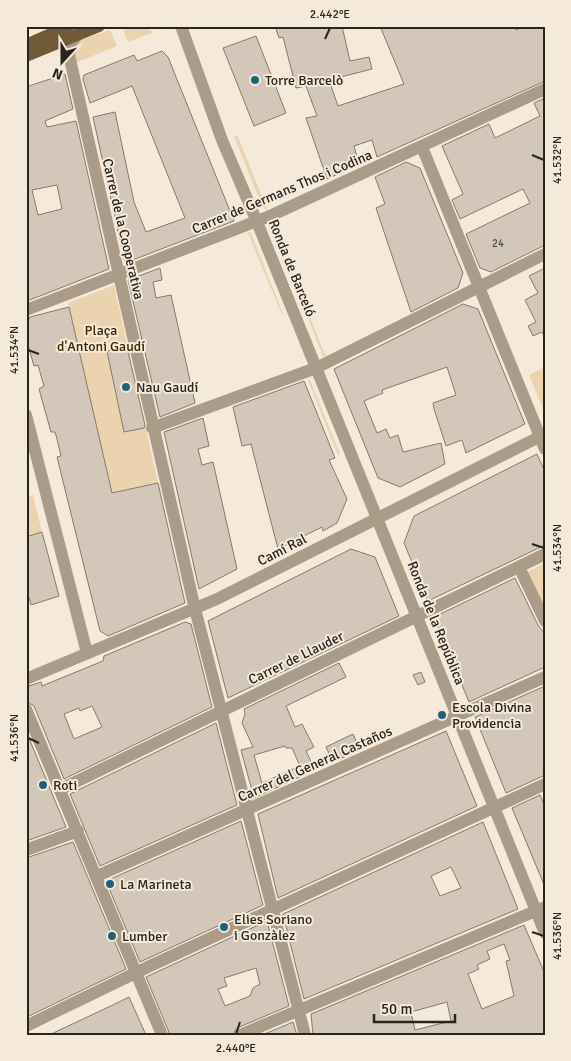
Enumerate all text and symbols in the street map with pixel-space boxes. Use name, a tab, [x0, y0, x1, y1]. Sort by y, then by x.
text: 2.442°E	[310, 7, 350, 22]
north arrow	[38, 38, 88, 88]
text: N	[50, 64, 65, 83]
place label: Torre Barcelò	[265, 72, 343, 89]
marker: Torre Barcelò	[249, 74, 261, 86]
text: 41.532°N	[550, 136, 565, 184]
street label: Carrer de Germans Thos i Codina	[189, 146, 375, 238]
street label: Carrer de la Cooperativa	[99, 157, 147, 301]
street label: Ronda de Barceló	[265, 217, 319, 319]
house number: 24	[492, 237, 504, 250]
park label: Plaça d'Antoni Gaudí	[57, 322, 145, 355]
text: 41.534°N	[7, 326, 22, 374]
place label: Nau Gaudí	[136, 379, 198, 396]
marker: Nau Gaudí	[120, 381, 132, 393]
text: 41.534°N	[550, 524, 565, 572]
street label: Camí Ral	[255, 530, 309, 570]
street label: Ronda de la República	[403, 559, 469, 687]
street label: Carrer de Llauder	[246, 627, 347, 688]
place label: Escola Divina Providencia	[452, 699, 532, 732]
marker: Escola Divina Providencia	[436, 709, 448, 721]
text: 41.536°N	[7, 714, 22, 762]
street label: Carrer del General Castaños	[235, 722, 395, 806]
place label: Roti	[53, 777, 77, 794]
marker: Roti	[37, 779, 49, 791]
place label: La Marineta	[120, 876, 192, 893]
marker: La Marineta	[104, 878, 116, 890]
place label: Elies Soriano i Gonzàlez	[234, 911, 312, 944]
text: 41.536°N	[550, 912, 565, 960]
marker: Elies Soriano i Gonzàlez	[218, 921, 230, 933]
place label: Lumber	[122, 928, 168, 945]
marker: Lumber	[106, 930, 118, 942]
scale bar	[374, 991, 455, 1023]
text: 50 m	[381, 1000, 412, 1018]
text: 2.440°E	[216, 1041, 256, 1056]

